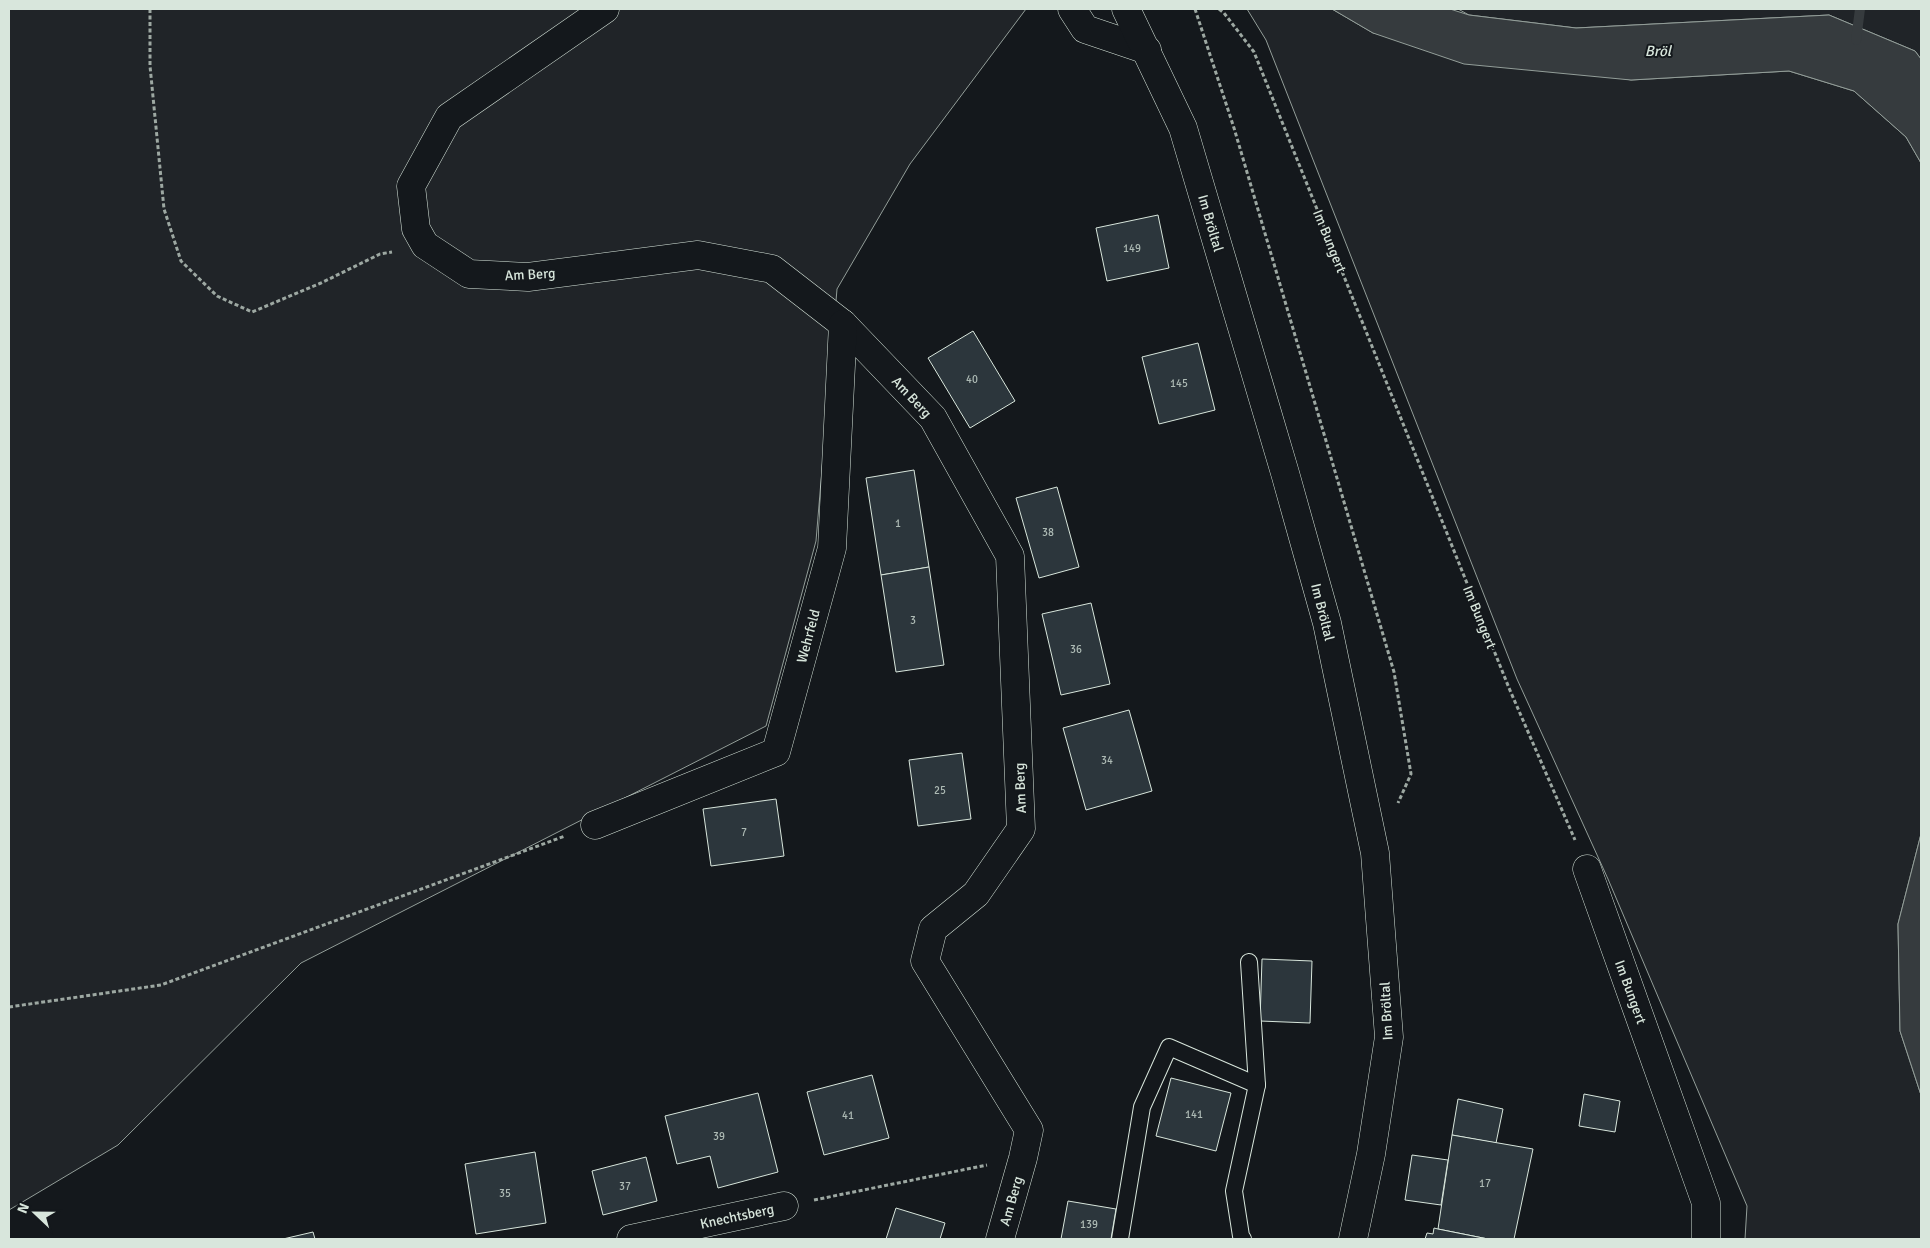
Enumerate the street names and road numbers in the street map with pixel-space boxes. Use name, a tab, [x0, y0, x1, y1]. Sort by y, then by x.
street label: Im Bröltal	[1194, 193, 1227, 254]
street label: Im Bungert	[1309, 207, 1350, 275]
street label: Am Berg	[504, 265, 556, 284]
street label: Am Berg	[888, 373, 935, 422]
street label: Im Bröltal	[1307, 582, 1338, 643]
street label: Im Bungert	[1459, 583, 1500, 651]
street label: Wehrfeld	[793, 608, 824, 665]
street label: Am Berg	[1011, 762, 1030, 814]
street label: Im Bungert	[1611, 958, 1650, 1027]
street label: Im Bröltal	[1376, 981, 1397, 1041]
street label: Am Berg	[996, 1174, 1027, 1228]
street label: Knechtsberg	[699, 1200, 776, 1233]

